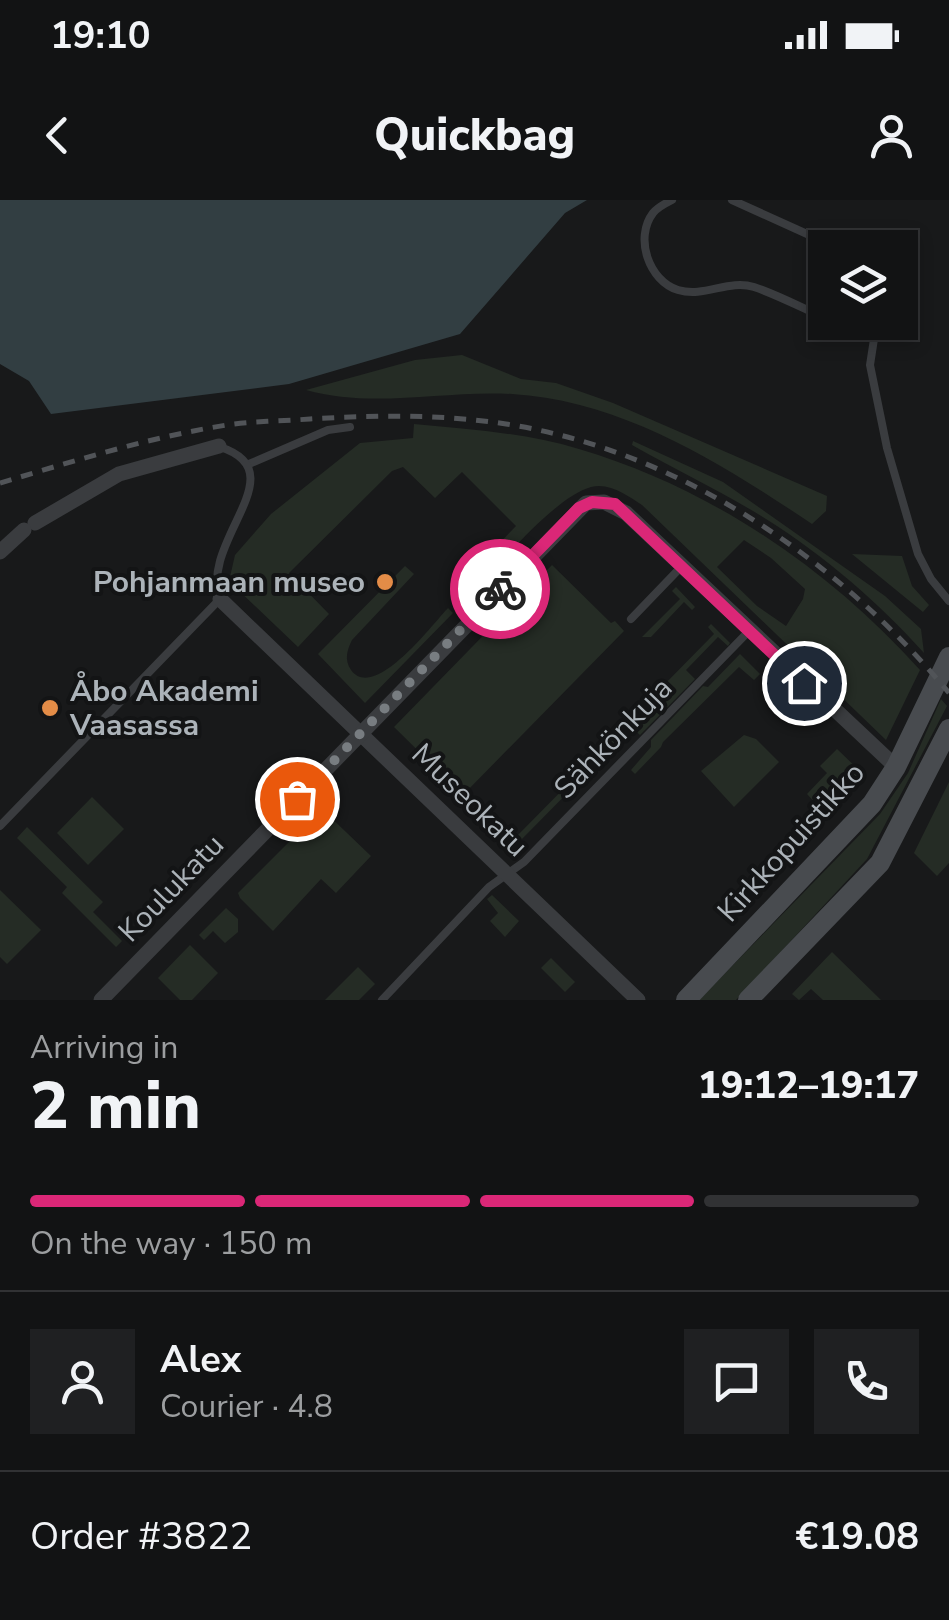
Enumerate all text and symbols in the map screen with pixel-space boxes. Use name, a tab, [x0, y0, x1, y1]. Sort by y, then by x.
text: 19:10	[50, 10, 151, 61]
text: Quickbag	[374, 105, 575, 166]
icon: back	[30, 108, 85, 163]
icon: person	[864, 108, 919, 163]
map controls	[808, 230, 918, 340]
button: layers	[808, 230, 918, 340]
courier	[450, 539, 550, 639]
place label: Pohjanmaan museo	[93, 562, 365, 603]
icon: bike	[473, 562, 528, 617]
marker: Pohjanmaan museo	[374, 571, 396, 593]
pin	[762, 641, 847, 726]
icon: home	[777, 656, 832, 711]
street label: Sähkönkuja	[545, 669, 682, 808]
place label: Åbo Akademi Vaasassa	[69, 671, 259, 746]
marker: Åbo Akademi Vaasassa	[39, 697, 61, 719]
street label: Museokatu	[402, 734, 537, 866]
street label: Kirkkopuistikko	[709, 754, 874, 931]
pin	[255, 757, 340, 842]
icon: bag	[270, 772, 325, 827]
street label: Koulukatu	[109, 825, 233, 951]
text: Arriving in	[30, 1026, 178, 1069]
text: 19:12–19:17	[698, 1060, 919, 1111]
text: 2 min	[30, 1062, 201, 1151]
text: On the way · 150 m	[30, 1222, 312, 1265]
button: person	[30, 1329, 135, 1434]
button: chat	[684, 1329, 789, 1434]
button: phone	[814, 1329, 919, 1434]
text: Alex	[160, 1334, 241, 1385]
text: Courier · 4.8	[160, 1385, 333, 1428]
text: Order #3822	[30, 1511, 252, 1562]
text: €19.08	[796, 1511, 919, 1562]

